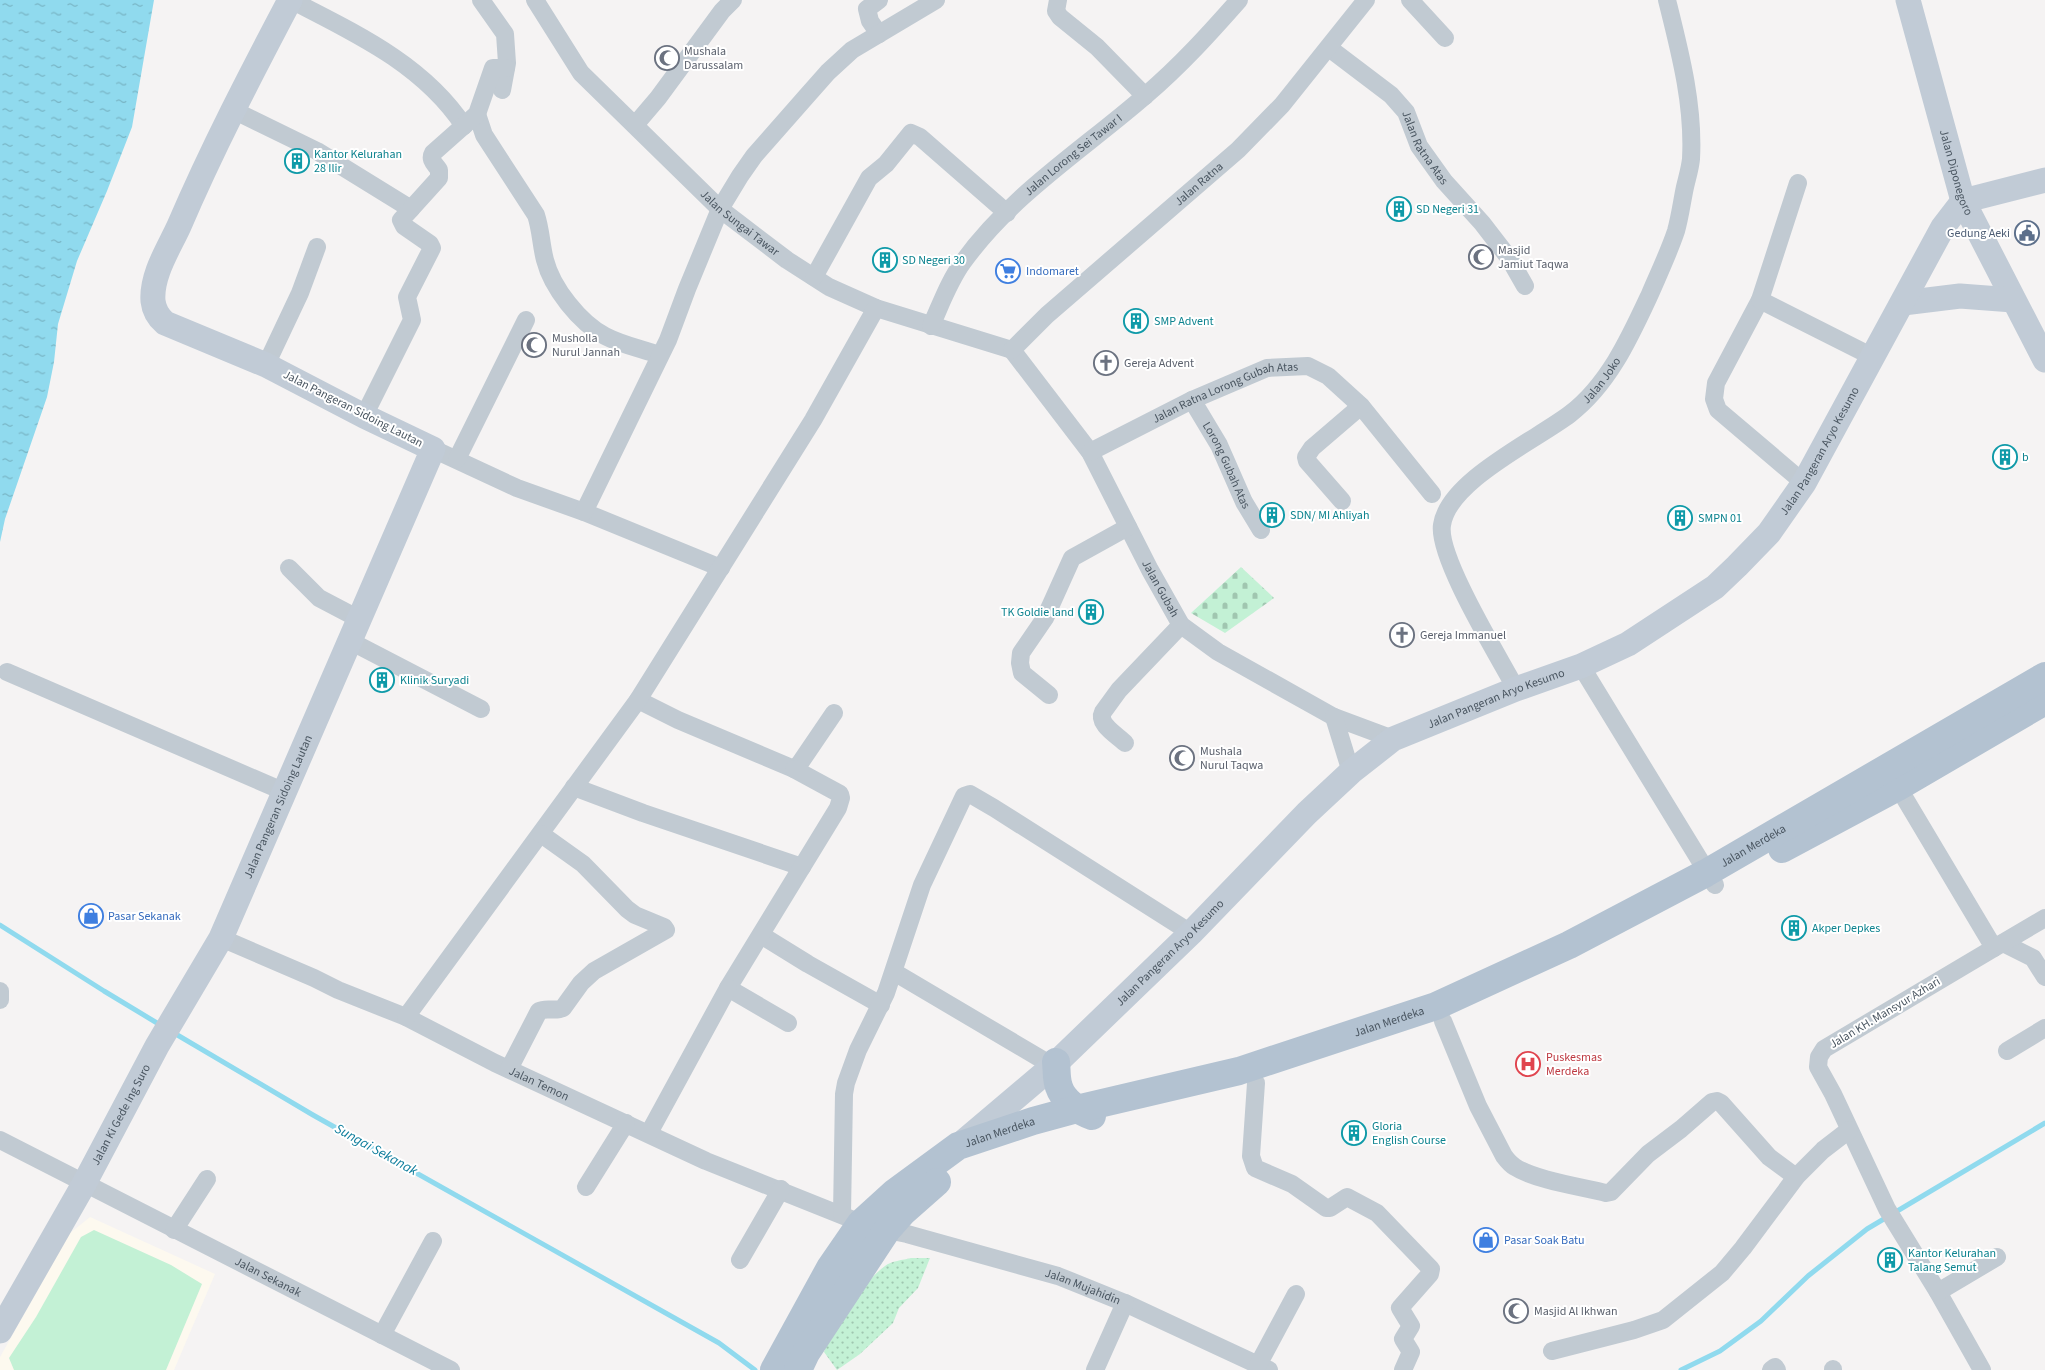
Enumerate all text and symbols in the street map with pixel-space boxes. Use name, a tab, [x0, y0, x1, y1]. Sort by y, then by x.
place label: Mushala Darussalam	[684, 43, 743, 74]
mosque icon: Mushala Darussalam	[654, 45, 680, 71]
street label: Jalan Ratna Atas	[1398, 108, 1452, 189]
street label: Jalan Lorong Sei Tawar I	[1021, 110, 1126, 200]
street label: Jalan Diponegoro	[1935, 128, 1977, 218]
place label: Kantor Kelurahan 28 Ilir	[314, 146, 402, 177]
building icon: Kantor Kelurahan 28 Ilir	[284, 148, 310, 174]
street label: Jalan Ratna	[1171, 158, 1227, 210]
street label: Jalan Sungai Tawar	[697, 186, 784, 260]
building icon: SD Negeri 31	[1386, 196, 1412, 222]
place label: SD Negeri 31	[1416, 201, 1479, 218]
public building icon: Gedung Aeki	[2014, 220, 2040, 246]
place label: Gedung Aeki	[1947, 225, 2010, 242]
place label: Masjid Jamiut Taqwa	[1498, 242, 1569, 273]
mosque icon: Masjid Jamiut Taqwa	[1468, 244, 1494, 270]
building icon: SD Negeri 30	[872, 247, 898, 273]
place label: SD Negeri 30	[902, 252, 965, 269]
supermarket icon: Indomaret	[995, 258, 1021, 284]
place label: Indomaret	[1026, 263, 1079, 280]
building icon: SMP Advent	[1123, 308, 1149, 334]
place label: SMP Advent	[1154, 313, 1214, 330]
place label: Musholla Nurul Jannah	[552, 330, 620, 361]
mosque icon: Musholla Nurul Jannah	[521, 332, 547, 358]
church icon: Gereja Advent	[1093, 350, 1119, 376]
street label: Jalan Joko	[1578, 354, 1625, 407]
place label: Gereja Advent	[1124, 355, 1194, 372]
street label: Jalan Ratna Lorong Gubah Atas	[1149, 358, 1298, 427]
street label: Jalan Pangeran Sidoing Lautan	[280, 366, 426, 452]
street label: Jalan Pangeran Aryo Kesumo	[1776, 383, 1863, 518]
street label: Lorong Gubah Atas	[1198, 419, 1255, 512]
building icon: b	[1992, 444, 2018, 470]
place label: b	[2022, 449, 2029, 466]
building icon: SDN/ MI Ahliyah	[1259, 502, 1285, 528]
building icon: SMPN 01	[1667, 505, 1693, 531]
place label: SDN/ MI Ahliyah	[1290, 507, 1369, 524]
place label: SMPN 01	[1698, 510, 1742, 527]
street label: Jalan Gubah	[1138, 557, 1183, 620]
building icon: TK Goldie land	[1078, 599, 1104, 625]
place label: TK Goldie land	[1001, 604, 1074, 621]
church icon: Gereja Immanuel	[1389, 622, 1415, 648]
place label: Gereja Immanuel	[1420, 627, 1506, 644]
street label: Jalan Pangeran Aryo Kesumo	[1425, 664, 1567, 733]
building icon: Klinik Suryadi	[369, 667, 395, 693]
place label: Klinik Suryadi	[400, 672, 469, 689]
street label: Jalan Pangeran Sidoing Lautan	[239, 732, 317, 881]
place label: Mushala Nurul Taqwa	[1200, 743, 1263, 774]
mosque icon: Mushala Nurul Taqwa	[1169, 745, 1195, 771]
street label: Jalan Merdeka	[1717, 820, 1789, 871]
street label: Jalan Pangeran Aryo Kesumo	[1112, 895, 1228, 1010]
shop icon: Pasar Sekanak	[78, 903, 104, 929]
place label: Pasar Sekanak	[108, 908, 181, 925]
building icon: Akper Depkes	[1781, 915, 1807, 941]
place label: Akper Depkes	[1812, 920, 1880, 937]
street label: Jalan KH. Mansyur Azhari	[1826, 973, 1944, 1053]
street label: Jalan Merdeka	[1352, 1002, 1426, 1041]
place label: Puskesmas Merdeka	[1546, 1049, 1602, 1080]
hospital icon: Puskesmas Merdeka	[1515, 1051, 1541, 1077]
street label: Jalan Ki Gede Ing Suro	[87, 1061, 155, 1168]
street label: Jalan Temon	[506, 1062, 572, 1105]
street label: Jalan Merdeka	[962, 1112, 1037, 1152]
place label: Gloria English Course	[1372, 1118, 1446, 1149]
water label: Sungai Sekanak	[331, 1119, 421, 1181]
building icon: Gloria English Course	[1341, 1120, 1367, 1146]
shop icon: Pasar Soak Batu	[1473, 1227, 1499, 1253]
place label: Pasar Soak Batu	[1504, 1232, 1585, 1249]
place label: Kantor Kelurahan Talang Semut	[1908, 1245, 1996, 1276]
building icon: Kantor Kelurahan Talang Semut	[1877, 1247, 1903, 1273]
street label: Jalan Sekanak	[232, 1253, 304, 1301]
street label: Jalan Mujahidin	[1043, 1264, 1123, 1309]
mosque icon: Masjid Al Ikhwan	[1503, 1298, 1529, 1324]
place label: Masjid Al Ikhwan	[1534, 1303, 1618, 1320]

